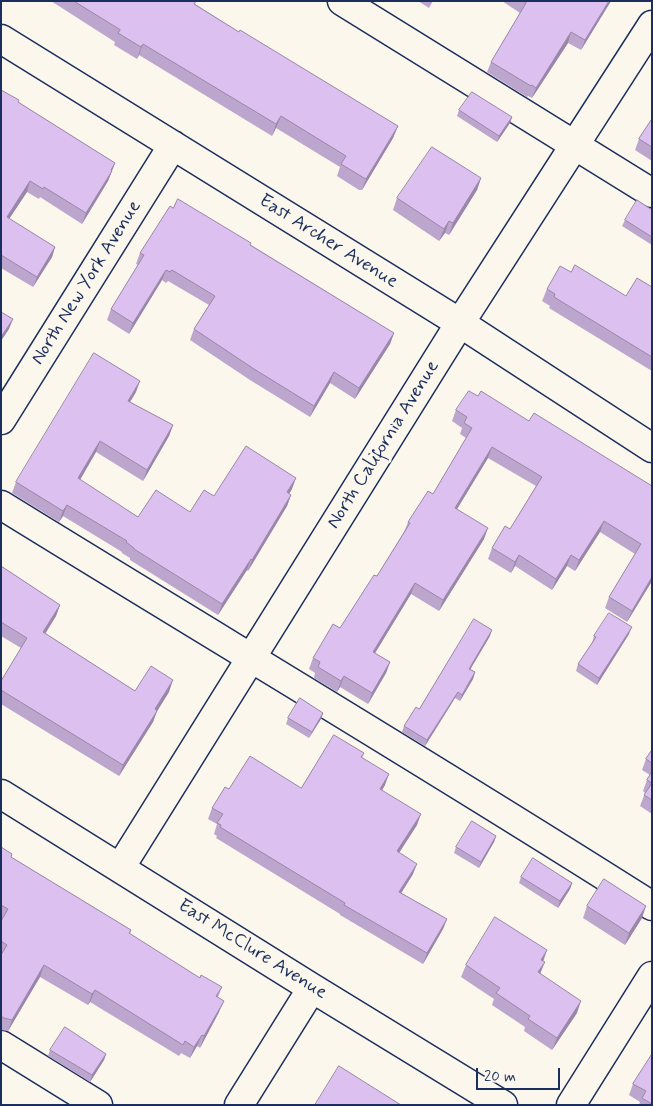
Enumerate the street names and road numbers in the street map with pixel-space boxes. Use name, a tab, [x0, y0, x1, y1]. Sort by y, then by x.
street label: East Archer Avenue	[254, 190, 402, 294]
street label: North New York Avenue	[27, 197, 147, 369]
street label: North California Avenue	[323, 357, 445, 533]
street label: East McClure Avenue	[173, 895, 331, 1005]

